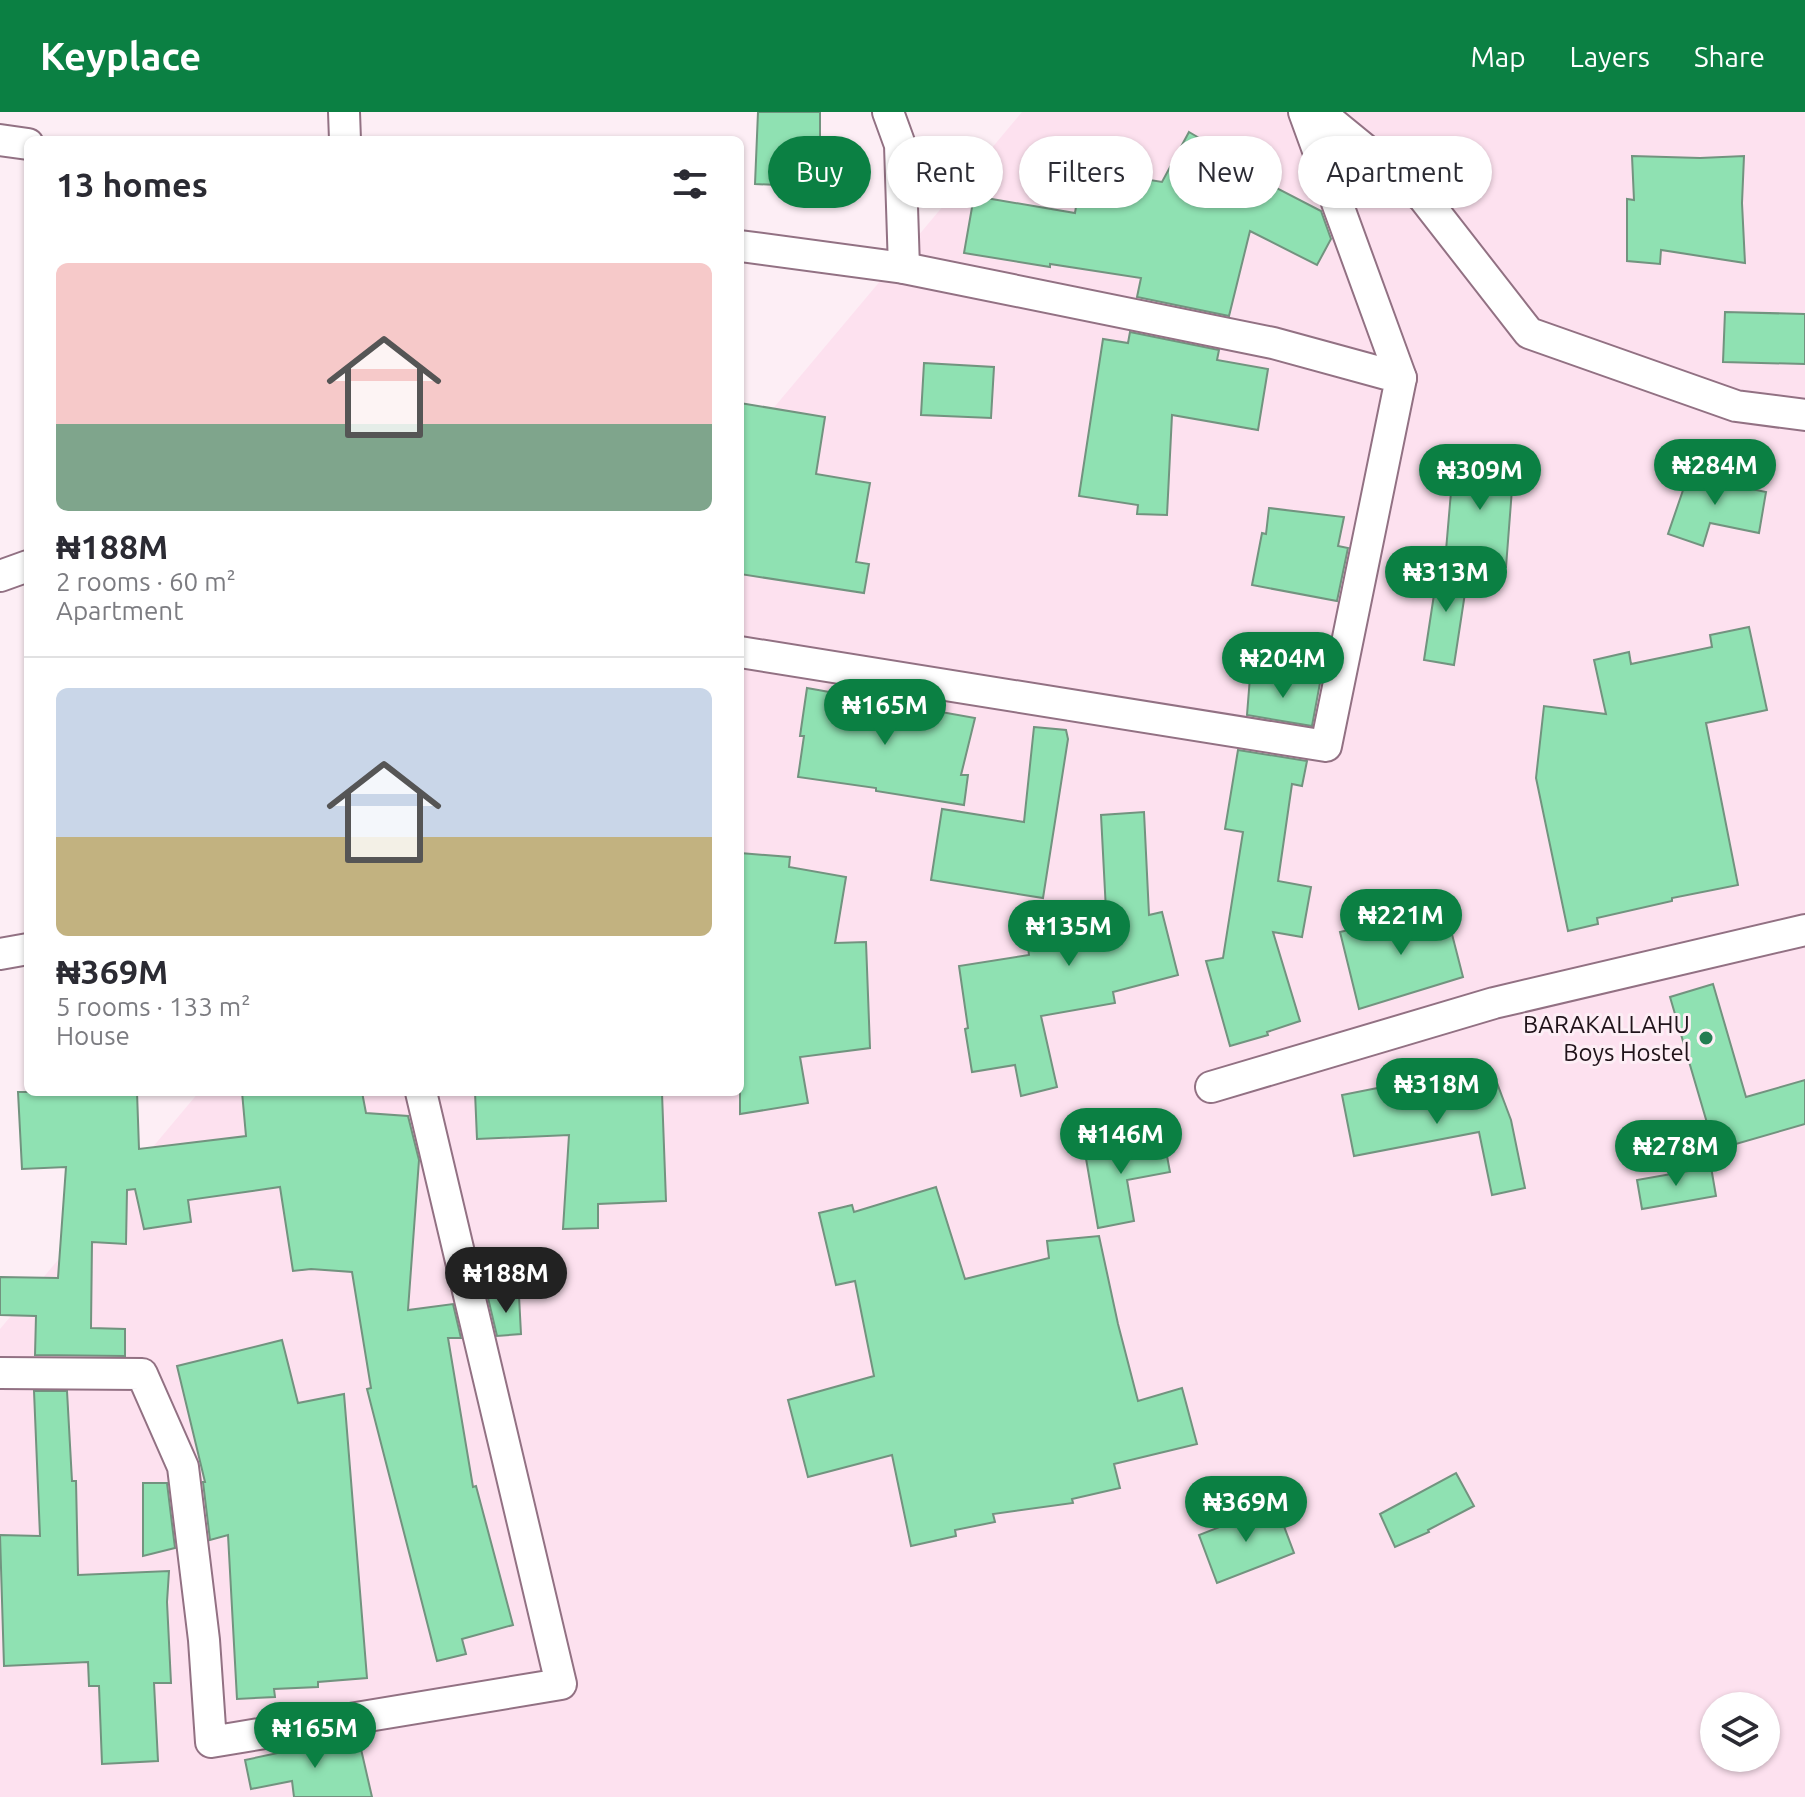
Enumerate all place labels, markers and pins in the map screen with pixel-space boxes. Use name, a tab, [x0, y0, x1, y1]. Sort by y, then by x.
pin: ₦284M	[1659, 439, 1771, 507]
pin: ₦309M	[1424, 444, 1536, 512]
pin: ₦313M	[1390, 546, 1502, 614]
pin: ₦204M	[1227, 632, 1339, 700]
pin: ₦165M	[829, 679, 941, 747]
pin: ₦221M	[1345, 889, 1457, 957]
pin: ₦135M	[1013, 900, 1125, 968]
place label: BARAKALLAHU Boys Hostel	[1523, 1011, 1690, 1066]
marker: BARAKALLAHU Boys Hostel	[1697, 1029, 1715, 1047]
pin: ₦318M	[1381, 1058, 1493, 1126]
pin: ₦146M	[1065, 1108, 1177, 1176]
pin: ₦278M	[1620, 1120, 1732, 1188]
pin: ₦188M	[450, 1247, 562, 1315]
pin: ₦369M	[1190, 1476, 1302, 1544]
pin: ₦165M	[259, 1702, 371, 1770]

